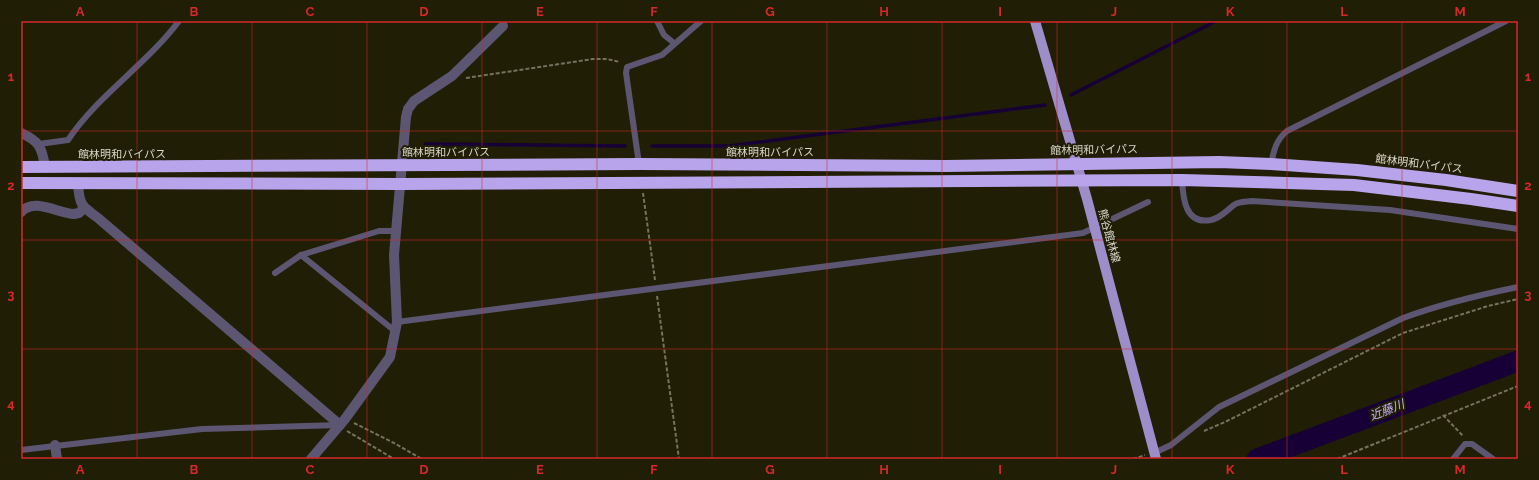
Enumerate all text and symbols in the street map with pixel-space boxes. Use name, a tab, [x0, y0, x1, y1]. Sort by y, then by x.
text: A	[76, 4, 85, 19]
text: B	[190, 4, 199, 19]
text: C	[306, 4, 315, 19]
text: D	[419, 4, 429, 19]
text: E	[536, 4, 544, 19]
text: F	[650, 4, 658, 19]
text: G	[765, 4, 775, 19]
text: H	[879, 4, 889, 19]
text: I	[998, 4, 1002, 19]
text: J	[1111, 4, 1117, 19]
text: K	[1226, 4, 1235, 19]
text: L	[1340, 4, 1348, 19]
text: M	[1454, 4, 1466, 19]
text: 1	[8, 69, 15, 84]
text: 1	[1525, 69, 1532, 84]
street label: 館林明和バイパス	[1050, 143, 1138, 157]
street label: 館林明和バイパス	[402, 146, 490, 159]
street label: 館林明和バイパス	[726, 146, 814, 159]
street label: 館林明和バイパス	[78, 148, 166, 161]
street label: 館林明和バイパス	[1375, 152, 1463, 176]
text: 2	[7, 178, 15, 193]
text: 2	[1524, 178, 1532, 193]
street label: 熊谷館林線	[1096, 208, 1122, 264]
text: 3	[7, 287, 15, 302]
text: 3	[1524, 287, 1532, 302]
text: 4	[7, 396, 15, 411]
water label: 近藤川	[1368, 396, 1408, 423]
text: 4	[1524, 396, 1532, 411]
text: A	[76, 462, 85, 477]
text: B	[190, 462, 199, 477]
text: C	[306, 462, 315, 477]
text: D	[419, 462, 429, 477]
text: E	[536, 462, 544, 477]
text: F	[650, 462, 658, 477]
text: G	[765, 462, 775, 477]
text: H	[879, 462, 889, 477]
text: I	[998, 462, 1002, 477]
text: J	[1111, 462, 1117, 477]
text: K	[1226, 462, 1235, 477]
text: L	[1340, 462, 1348, 477]
text: M	[1454, 462, 1466, 477]

